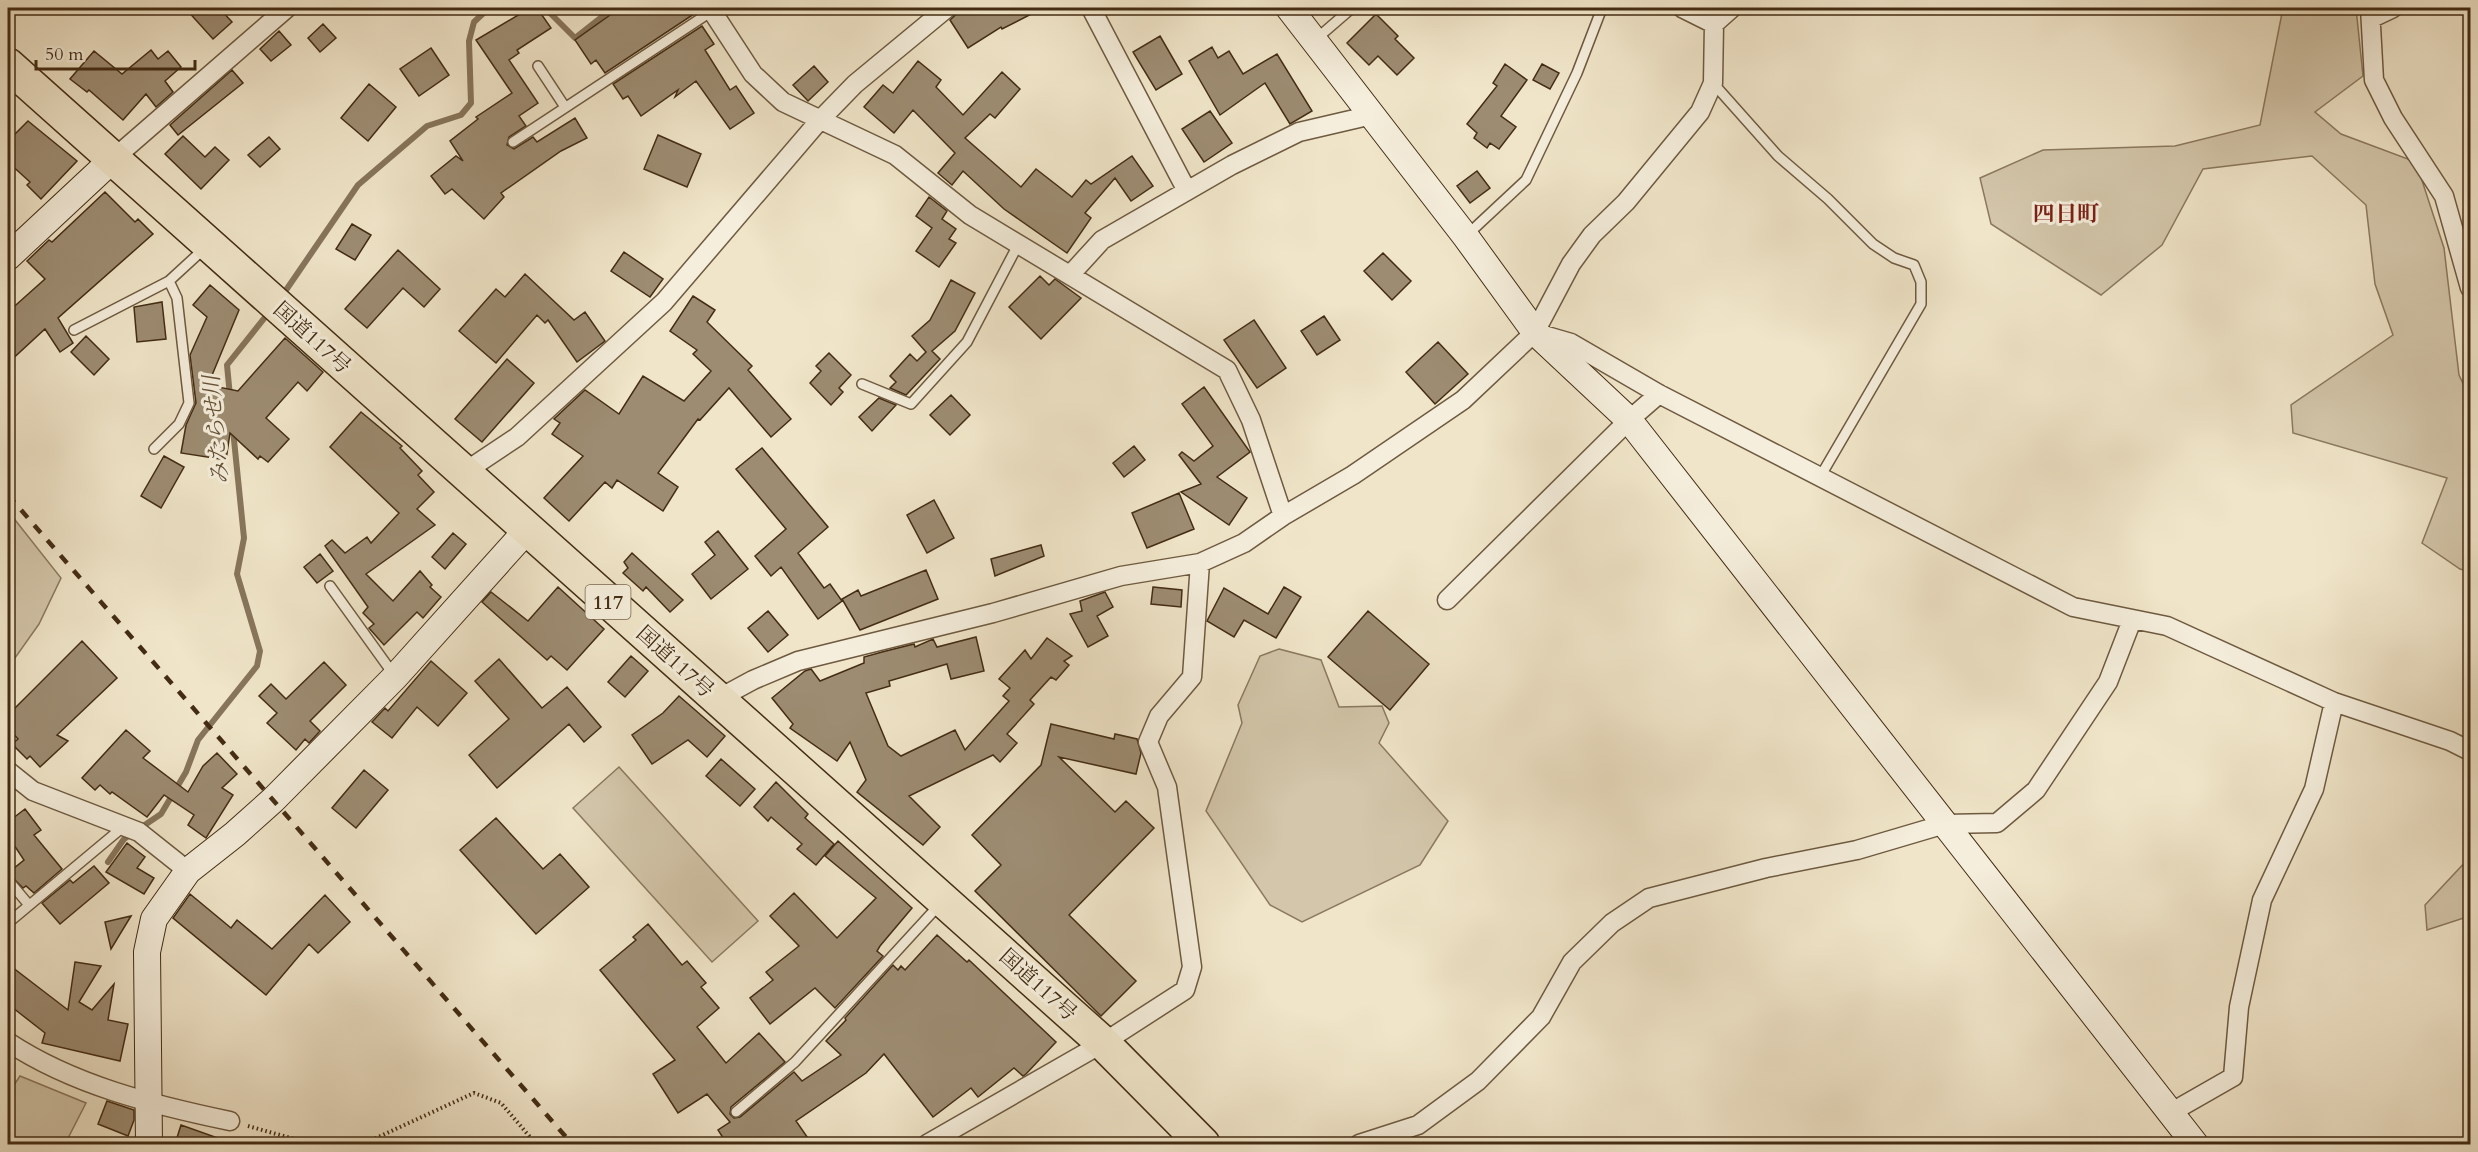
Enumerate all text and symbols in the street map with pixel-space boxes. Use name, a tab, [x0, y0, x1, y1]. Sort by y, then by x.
scale bar	[36, 33, 195, 71]
text: 50 m	[45, 42, 84, 67]
district label: 四日町	[2033, 199, 2099, 229]
street label: 国道117号	[267, 295, 357, 381]
water label: みたらせ川	[196, 372, 236, 486]
road number: 117	[586, 585, 630, 619]
street label: 国道117号	[630, 619, 720, 705]
street label: 国道117号	[993, 942, 1083, 1028]

